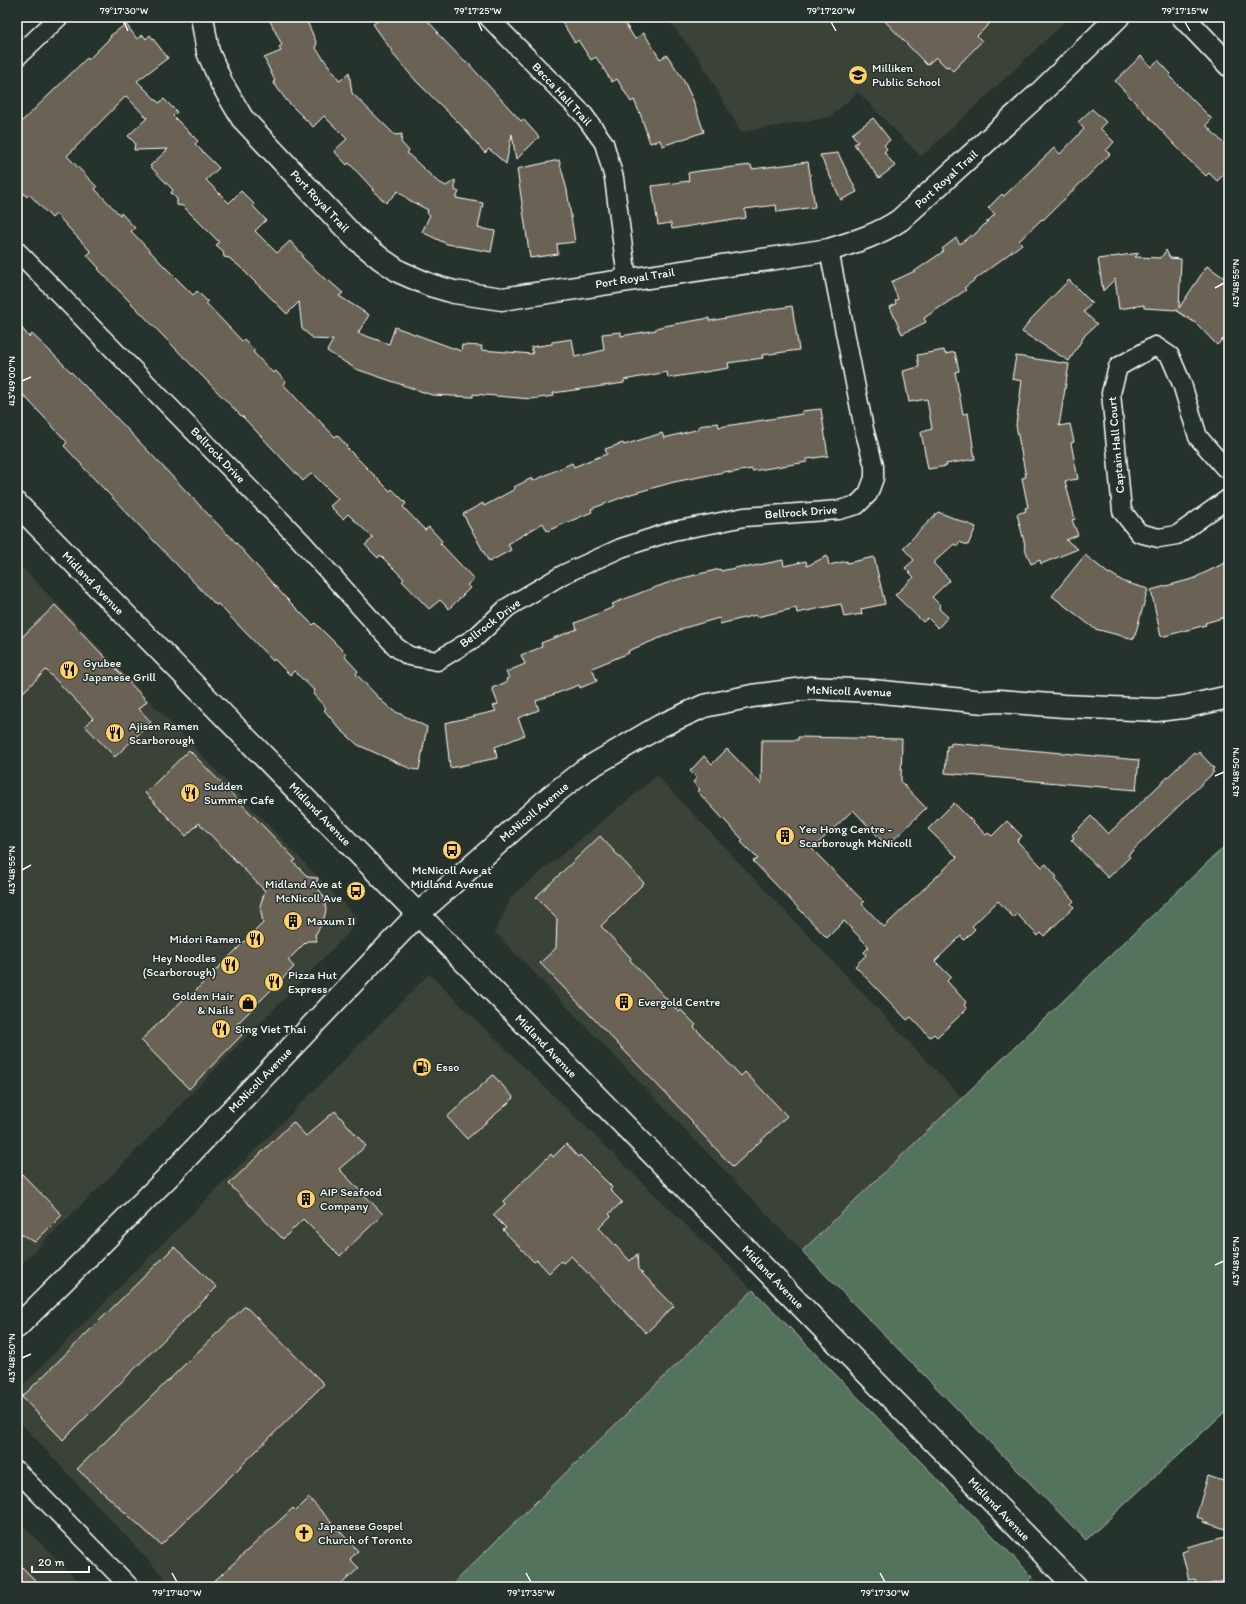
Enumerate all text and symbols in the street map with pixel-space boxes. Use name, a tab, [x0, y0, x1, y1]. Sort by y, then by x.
text: 79°17'30"W	[100, 4, 149, 17]
text: 79°17'25"W	[454, 4, 502, 17]
text: 79°17'20"W	[807, 4, 856, 17]
text: 79°17'15"W	[1162, 4, 1209, 17]
street label: Becca Hall Trail	[529, 60, 595, 129]
place label: Milliken Public School	[872, 61, 941, 89]
school or university icon: Milliken Public School	[847, 64, 869, 86]
street label: Port Royal Trail	[912, 147, 981, 211]
street label: Port Royal Trail	[288, 167, 353, 236]
text: 43°48'55"N	[1229, 258, 1242, 307]
street label: Port Royal Trail	[594, 265, 676, 291]
text: 43°49'00"N	[5, 356, 18, 406]
street label: Captain Hall Court	[1105, 396, 1127, 494]
street label: Bellrock Drive	[188, 424, 248, 486]
street label: Bellrock Drive	[764, 502, 838, 522]
street label: Midland Avenue	[59, 548, 127, 618]
street label: Bellrock Drive	[457, 595, 523, 650]
place label: Gyubee Japanese Grill	[83, 656, 157, 684]
restaurant icon: Gyubee Japanese Grill	[58, 659, 80, 681]
street label: McNicoll Avenue	[806, 683, 892, 699]
place label: Ajisen Ramen Scarborough	[129, 719, 200, 747]
restaurant icon: Ajisen Ramen Scarborough	[104, 722, 126, 744]
text: 43°48'50"N	[1229, 747, 1242, 797]
place label: Sudden Summer Cafe	[204, 779, 275, 807]
street label: Midland Avenue	[286, 779, 354, 849]
street label: McNicoll Avenue	[497, 779, 571, 845]
restaurant icon: Sudden Summer Cafe	[179, 782, 201, 804]
place label: Yee Hong Centre - Scarborough McNicoll	[799, 822, 912, 850]
building icon: Yee Hong Centre - Scarborough McNicoll	[774, 825, 796, 847]
bus stop icon: McNicoll Ave at Midland Avenue	[441, 839, 463, 861]
text: 43°48'55"N	[5, 845, 18, 894]
place label: McNicoll Ave at Midland Avenue	[411, 863, 494, 891]
place label: Midland Ave at McNicoll Ave	[265, 877, 342, 905]
bus stop icon: Midland Ave at McNicoll Ave	[345, 880, 367, 902]
building icon: Maxum II	[282, 910, 304, 932]
place label: Maxum II	[307, 914, 355, 928]
restaurant icon: Midori Ramen	[244, 928, 266, 950]
place label: Midori Ramen	[169, 932, 241, 946]
place label: Hey Noodles (Scarborough)	[143, 951, 216, 979]
restaurant icon: Hey Noodles (Scarborough)	[219, 954, 241, 976]
place label: Pizza Hut Express	[288, 968, 338, 996]
restaurant icon: Pizza Hut Express	[263, 971, 285, 993]
place label: Golden Hair & Nails	[172, 989, 234, 1017]
building icon: Evergold Centre	[613, 991, 635, 1013]
shop icon: Golden Hair & Nails	[237, 992, 259, 1014]
place label: Evergold Centre	[638, 995, 720, 1009]
street label: Midland Avenue	[512, 1011, 580, 1081]
restaurant icon: Sing Viet Thai	[210, 1018, 232, 1040]
place label: Sing Viet Thai	[235, 1022, 306, 1036]
street label: McNicoll Avenue	[225, 1044, 295, 1116]
fuel station icon: Esso	[411, 1056, 433, 1078]
place label: Esso	[436, 1060, 459, 1074]
place label: AIP Seafood Company	[320, 1185, 383, 1213]
building icon: AIP Seafood Company	[295, 1188, 317, 1210]
text: 43°48'45"N	[1229, 1236, 1242, 1286]
street label: Midland Avenue	[739, 1242, 807, 1312]
text: 43°48'50"N	[5, 1333, 18, 1383]
street label: Midland Avenue	[965, 1474, 1033, 1544]
place label: Japanese Gospel Church of Toronto	[318, 1519, 413, 1547]
church icon: Japanese Gospel Church of Toronto	[293, 1522, 315, 1544]
scale bar	[32, 1548, 89, 1574]
text: 20 m	[38, 1555, 65, 1569]
text: 79°17'40"W	[153, 1586, 202, 1599]
text: 79°17'35"W	[507, 1586, 555, 1599]
text: 79°17'30"W	[861, 1586, 910, 1599]

